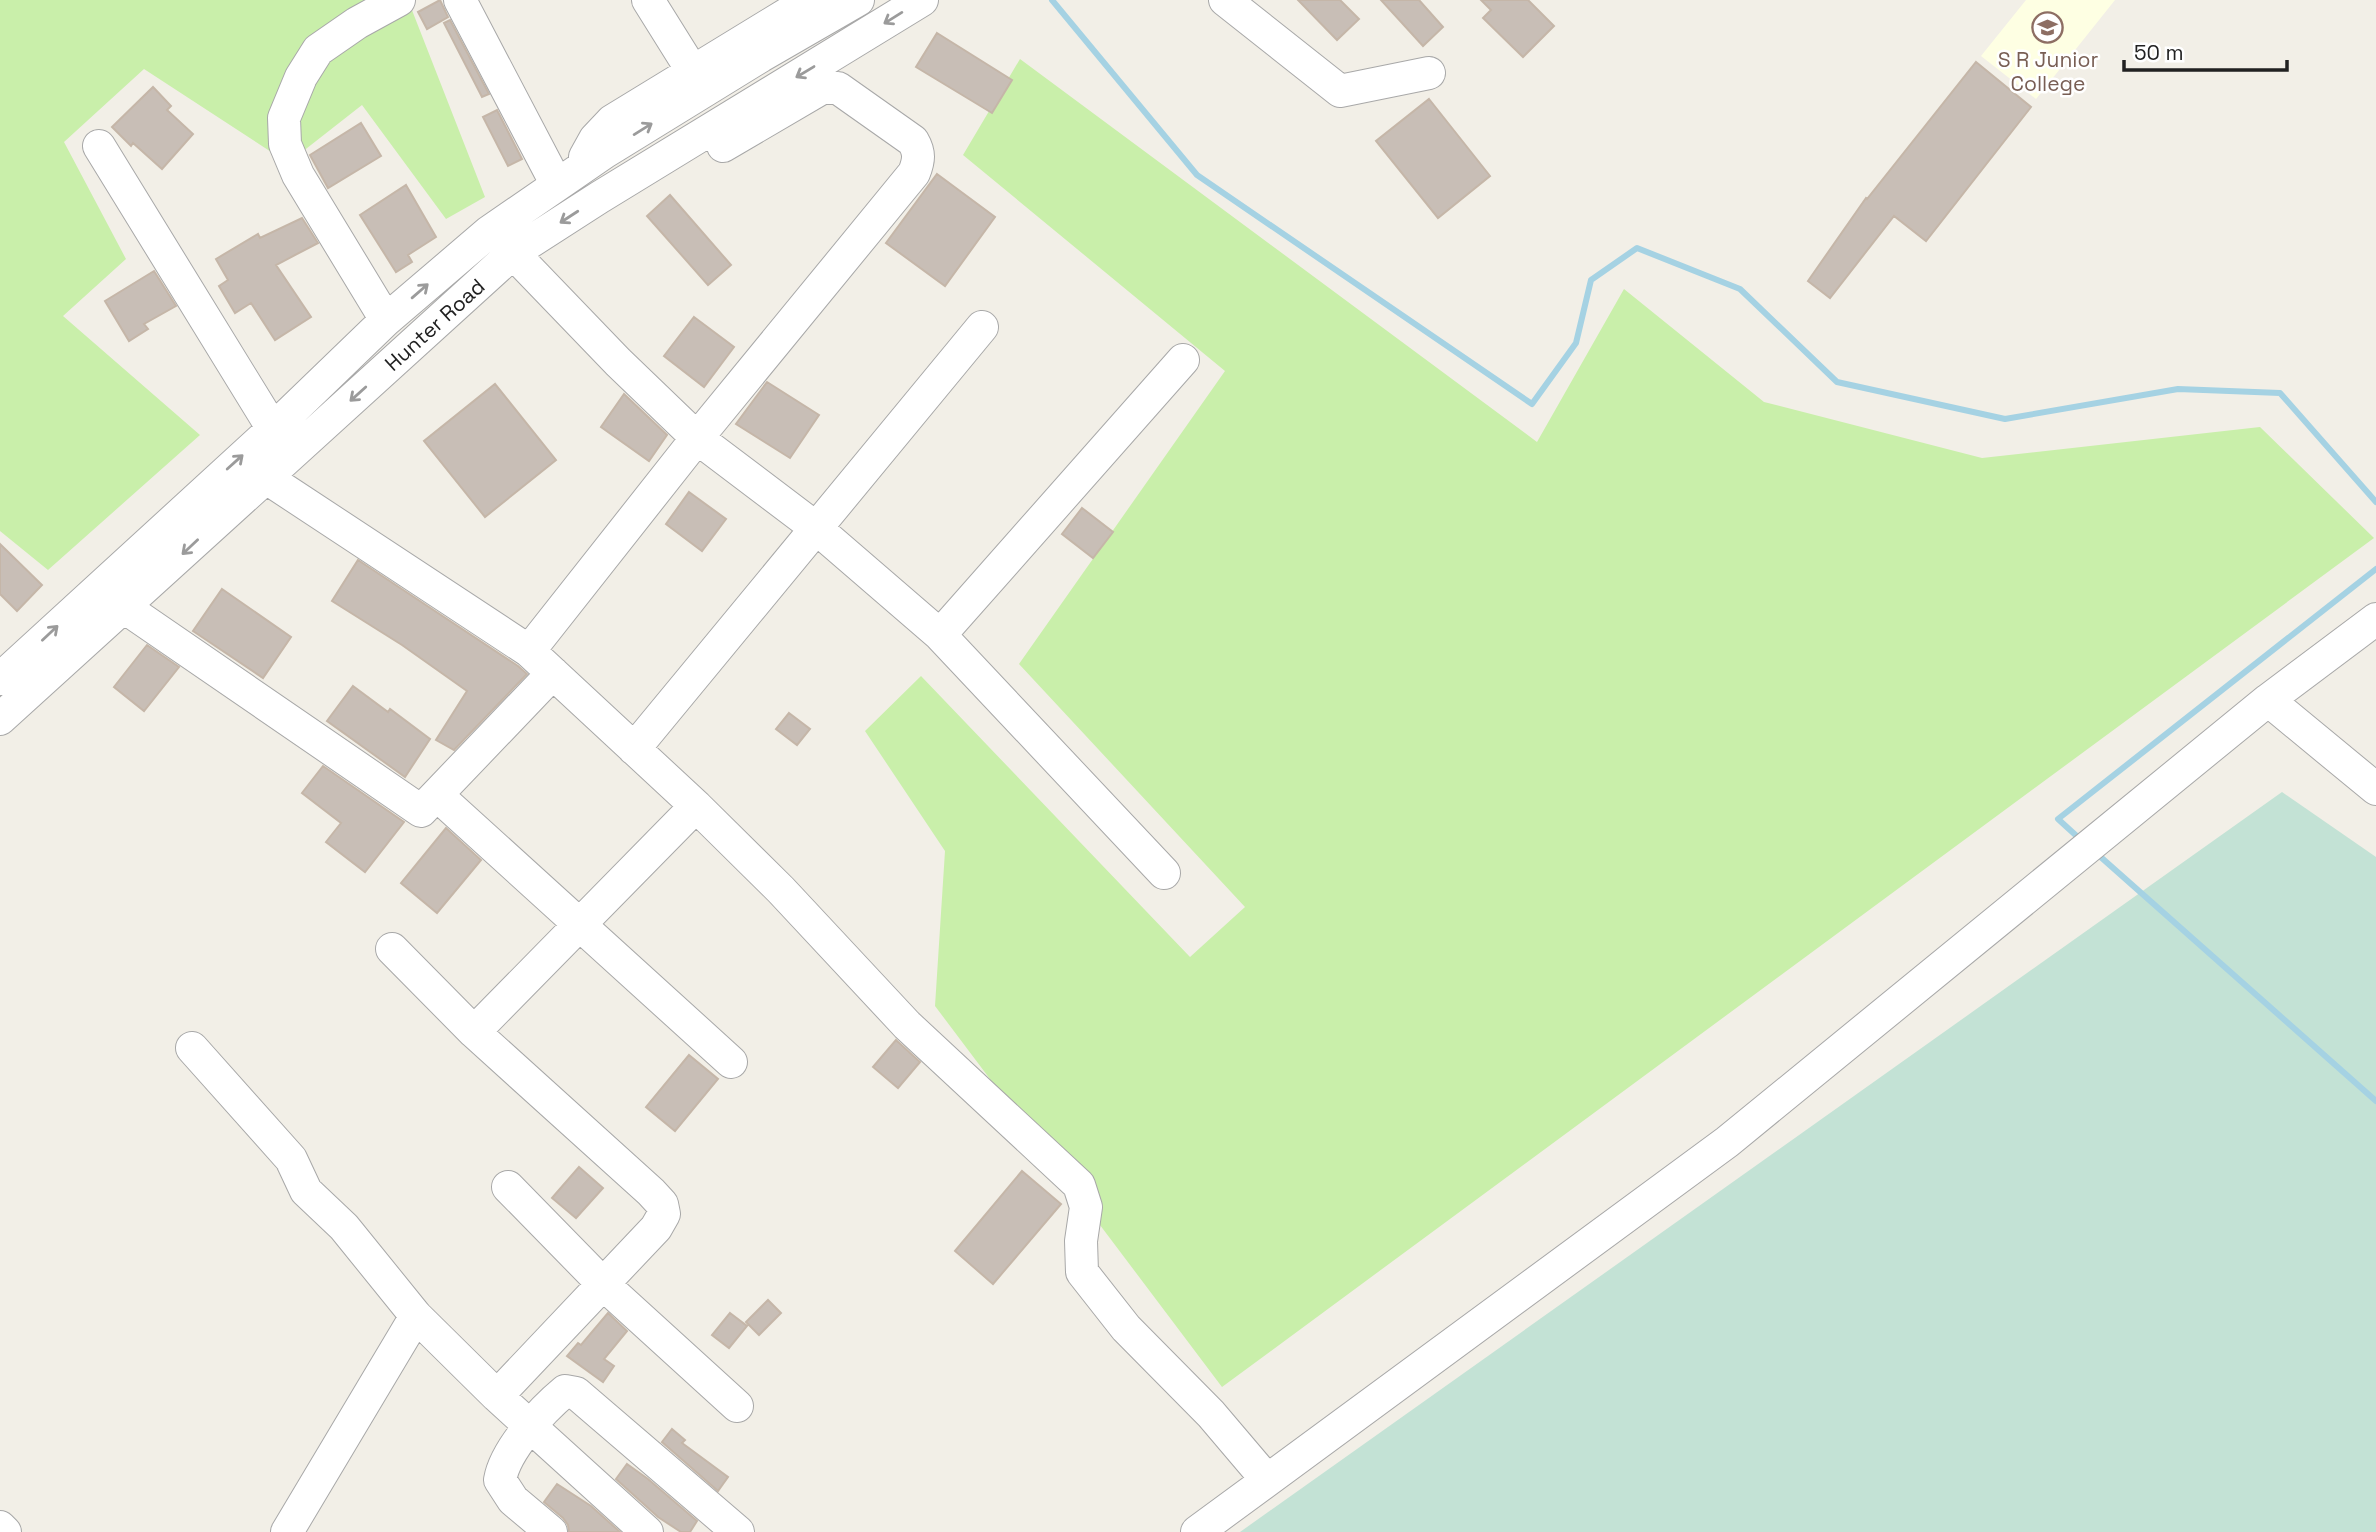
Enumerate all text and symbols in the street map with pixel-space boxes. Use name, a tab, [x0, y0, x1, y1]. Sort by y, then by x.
school or university icon: S R Junior College	[2031, 11, 2065, 45]
one-way arrow	[883, 12, 903, 26]
scale bar	[2124, 28, 2287, 72]
text: 50 m	[2134, 39, 2184, 66]
place label: S R Junior College	[1998, 46, 2098, 97]
one-way arrow	[796, 66, 816, 80]
one-way arrow	[633, 121, 653, 135]
one-way arrow	[560, 210, 580, 224]
street label: Hunter Road	[379, 273, 490, 377]
one-way arrow	[411, 283, 429, 299]
one-way arrow	[349, 386, 367, 402]
one-way arrow	[226, 454, 244, 470]
one-way arrow	[182, 538, 199, 555]
one-way arrow	[41, 625, 59, 641]

